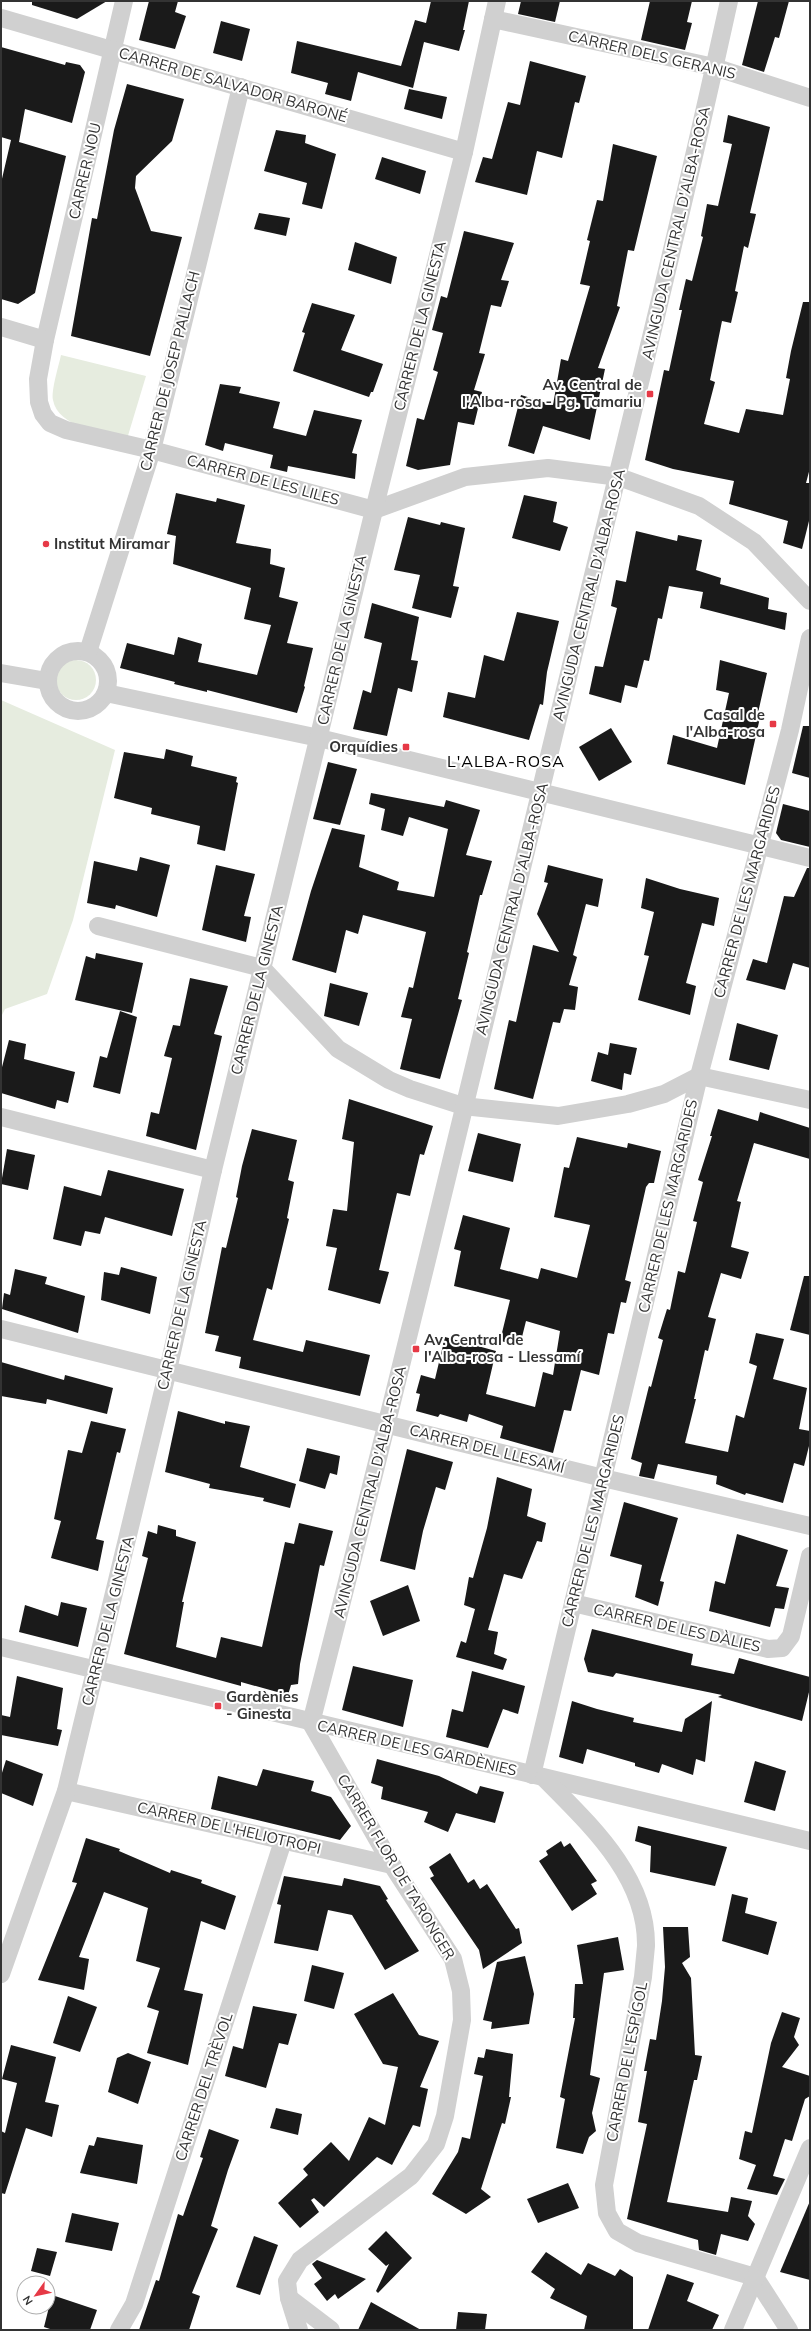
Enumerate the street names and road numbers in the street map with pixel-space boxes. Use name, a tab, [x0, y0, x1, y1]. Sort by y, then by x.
street label: CARRER DELS GERANIS	[566, 26, 738, 83]
street label: CARRER DE SALVADOR BARONÉ	[117, 43, 350, 126]
street label: AVINGUDA CENTRAL D'ALBA-ROSA	[637, 104, 714, 361]
street label: CARRER NOU	[64, 121, 105, 221]
street label: CARRER DE LA GINESTA	[389, 239, 450, 413]
street label: CARRER DE JOSEP PALLACH	[135, 269, 204, 473]
street label: CARRER DE LES LILES	[185, 450, 342, 509]
street label: AVINGUDA CENTRAL D'ALBA-ROSA	[548, 467, 629, 723]
street label: CARRER DE LA GINESTA	[313, 553, 370, 727]
street label: AVINGUDA CENTRAL D'ALBA-ROSA	[471, 781, 552, 1037]
street label: CARRER DE LES MARGARIDES	[709, 784, 784, 1000]
street label: CARRER DE LA GINESTA	[226, 903, 287, 1077]
street label: CARRER DE LES MARGARIDES	[634, 1097, 701, 1315]
street label: CARRER DE LA GINESTA	[153, 1218, 210, 1392]
street label: AVINGUDA CENTRAL D'ALBA-ROSA	[329, 1364, 410, 1620]
street label: CARRER DE LES MARGARIDES	[557, 1413, 628, 1629]
street label: CARRER DEL LLESAMÍ	[408, 1420, 568, 1477]
street label: CARRER DE LA GINESTA	[77, 1534, 138, 1708]
street label: CARRER DE LES DÀLIES	[592, 1599, 763, 1656]
street label: CARRER DE LES GARDÈNIES	[315, 1715, 519, 1780]
street label: CARRER FLOR DE TARONGER	[333, 1771, 459, 1963]
street label: CARRER DE L'HELIOTROPI	[135, 1797, 323, 1858]
street label: CARRER DE L'ESPÍGOL	[602, 1980, 651, 2144]
street label: CARRER DEL TRÈVOL	[171, 2010, 237, 2164]

